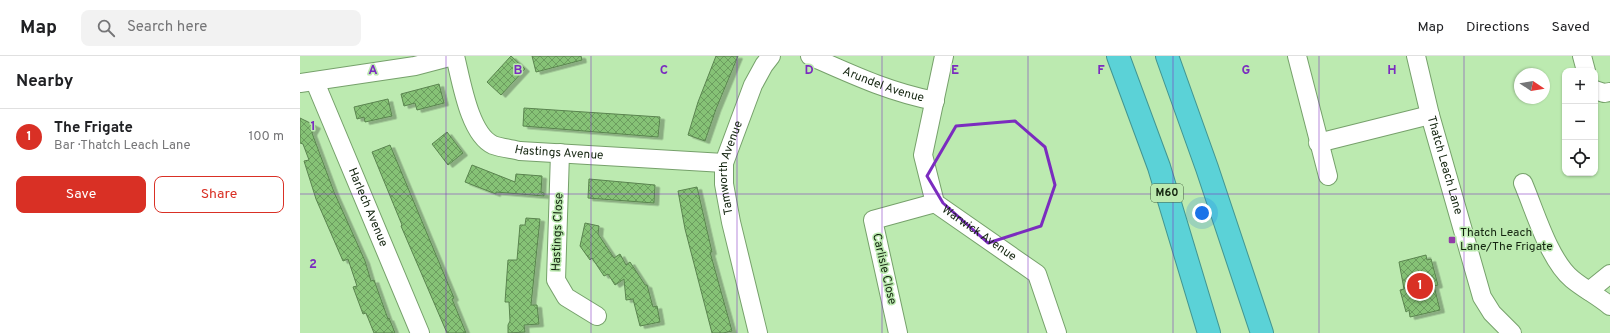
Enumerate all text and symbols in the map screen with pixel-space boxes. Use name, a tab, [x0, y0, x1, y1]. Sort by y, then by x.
search box	[81, 10, 361, 46]
text: Map	[20, 16, 57, 40]
icon: search	[95, 17, 117, 39]
text: Search here	[127, 18, 207, 37]
text: Map	[1418, 19, 1444, 36]
text: Directions	[1466, 19, 1530, 36]
text: Saved	[1552, 19, 1590, 36]
text: A	[368, 63, 378, 79]
text: B	[514, 63, 523, 79]
text: C	[660, 63, 668, 79]
text: D	[804, 63, 814, 79]
street label: Arundel Avenue	[840, 63, 926, 106]
text: E	[951, 63, 959, 79]
text: F	[1097, 63, 1105, 79]
text: G	[1242, 63, 1251, 79]
text: H	[1387, 63, 1397, 79]
north arrow	[1514, 68, 1550, 104]
map controls	[1562, 68, 1598, 176]
button: +	[1562, 68, 1598, 104]
text: Nearby	[16, 71, 73, 93]
button: −	[1562, 104, 1598, 140]
street label: Thatch Leach Lane	[1423, 114, 1466, 216]
text: The Frigate	[54, 119, 133, 138]
text: 1	[310, 119, 316, 135]
street label: Tamworth Avenue	[716, 119, 747, 216]
text: 1	[26, 129, 32, 145]
text: 100 m	[248, 129, 284, 145]
text: Bar · Thatch Leach Lane	[54, 138, 190, 154]
button: locate	[1562, 140, 1598, 176]
street label: Hastings Avenue	[513, 142, 604, 164]
street label: Harlech Avenue	[344, 166, 391, 249]
button: Save	[16, 176, 146, 213]
button: Share	[154, 176, 284, 213]
road number: M60	[1151, 184, 1183, 202]
street label: Hastings Close	[549, 192, 567, 272]
street label: Warwick Avenue	[938, 202, 1019, 265]
your location	[1192, 203, 1212, 223]
place label: Thatch Leach Lane/The Frigate	[1460, 225, 1553, 255]
street label: Carlisle Close	[868, 232, 900, 306]
marker: Thatch Leach Lane/The Frigate	[1447, 235, 1457, 245]
text: 2	[309, 257, 317, 273]
pin: 1	[1407, 271, 1433, 301]

